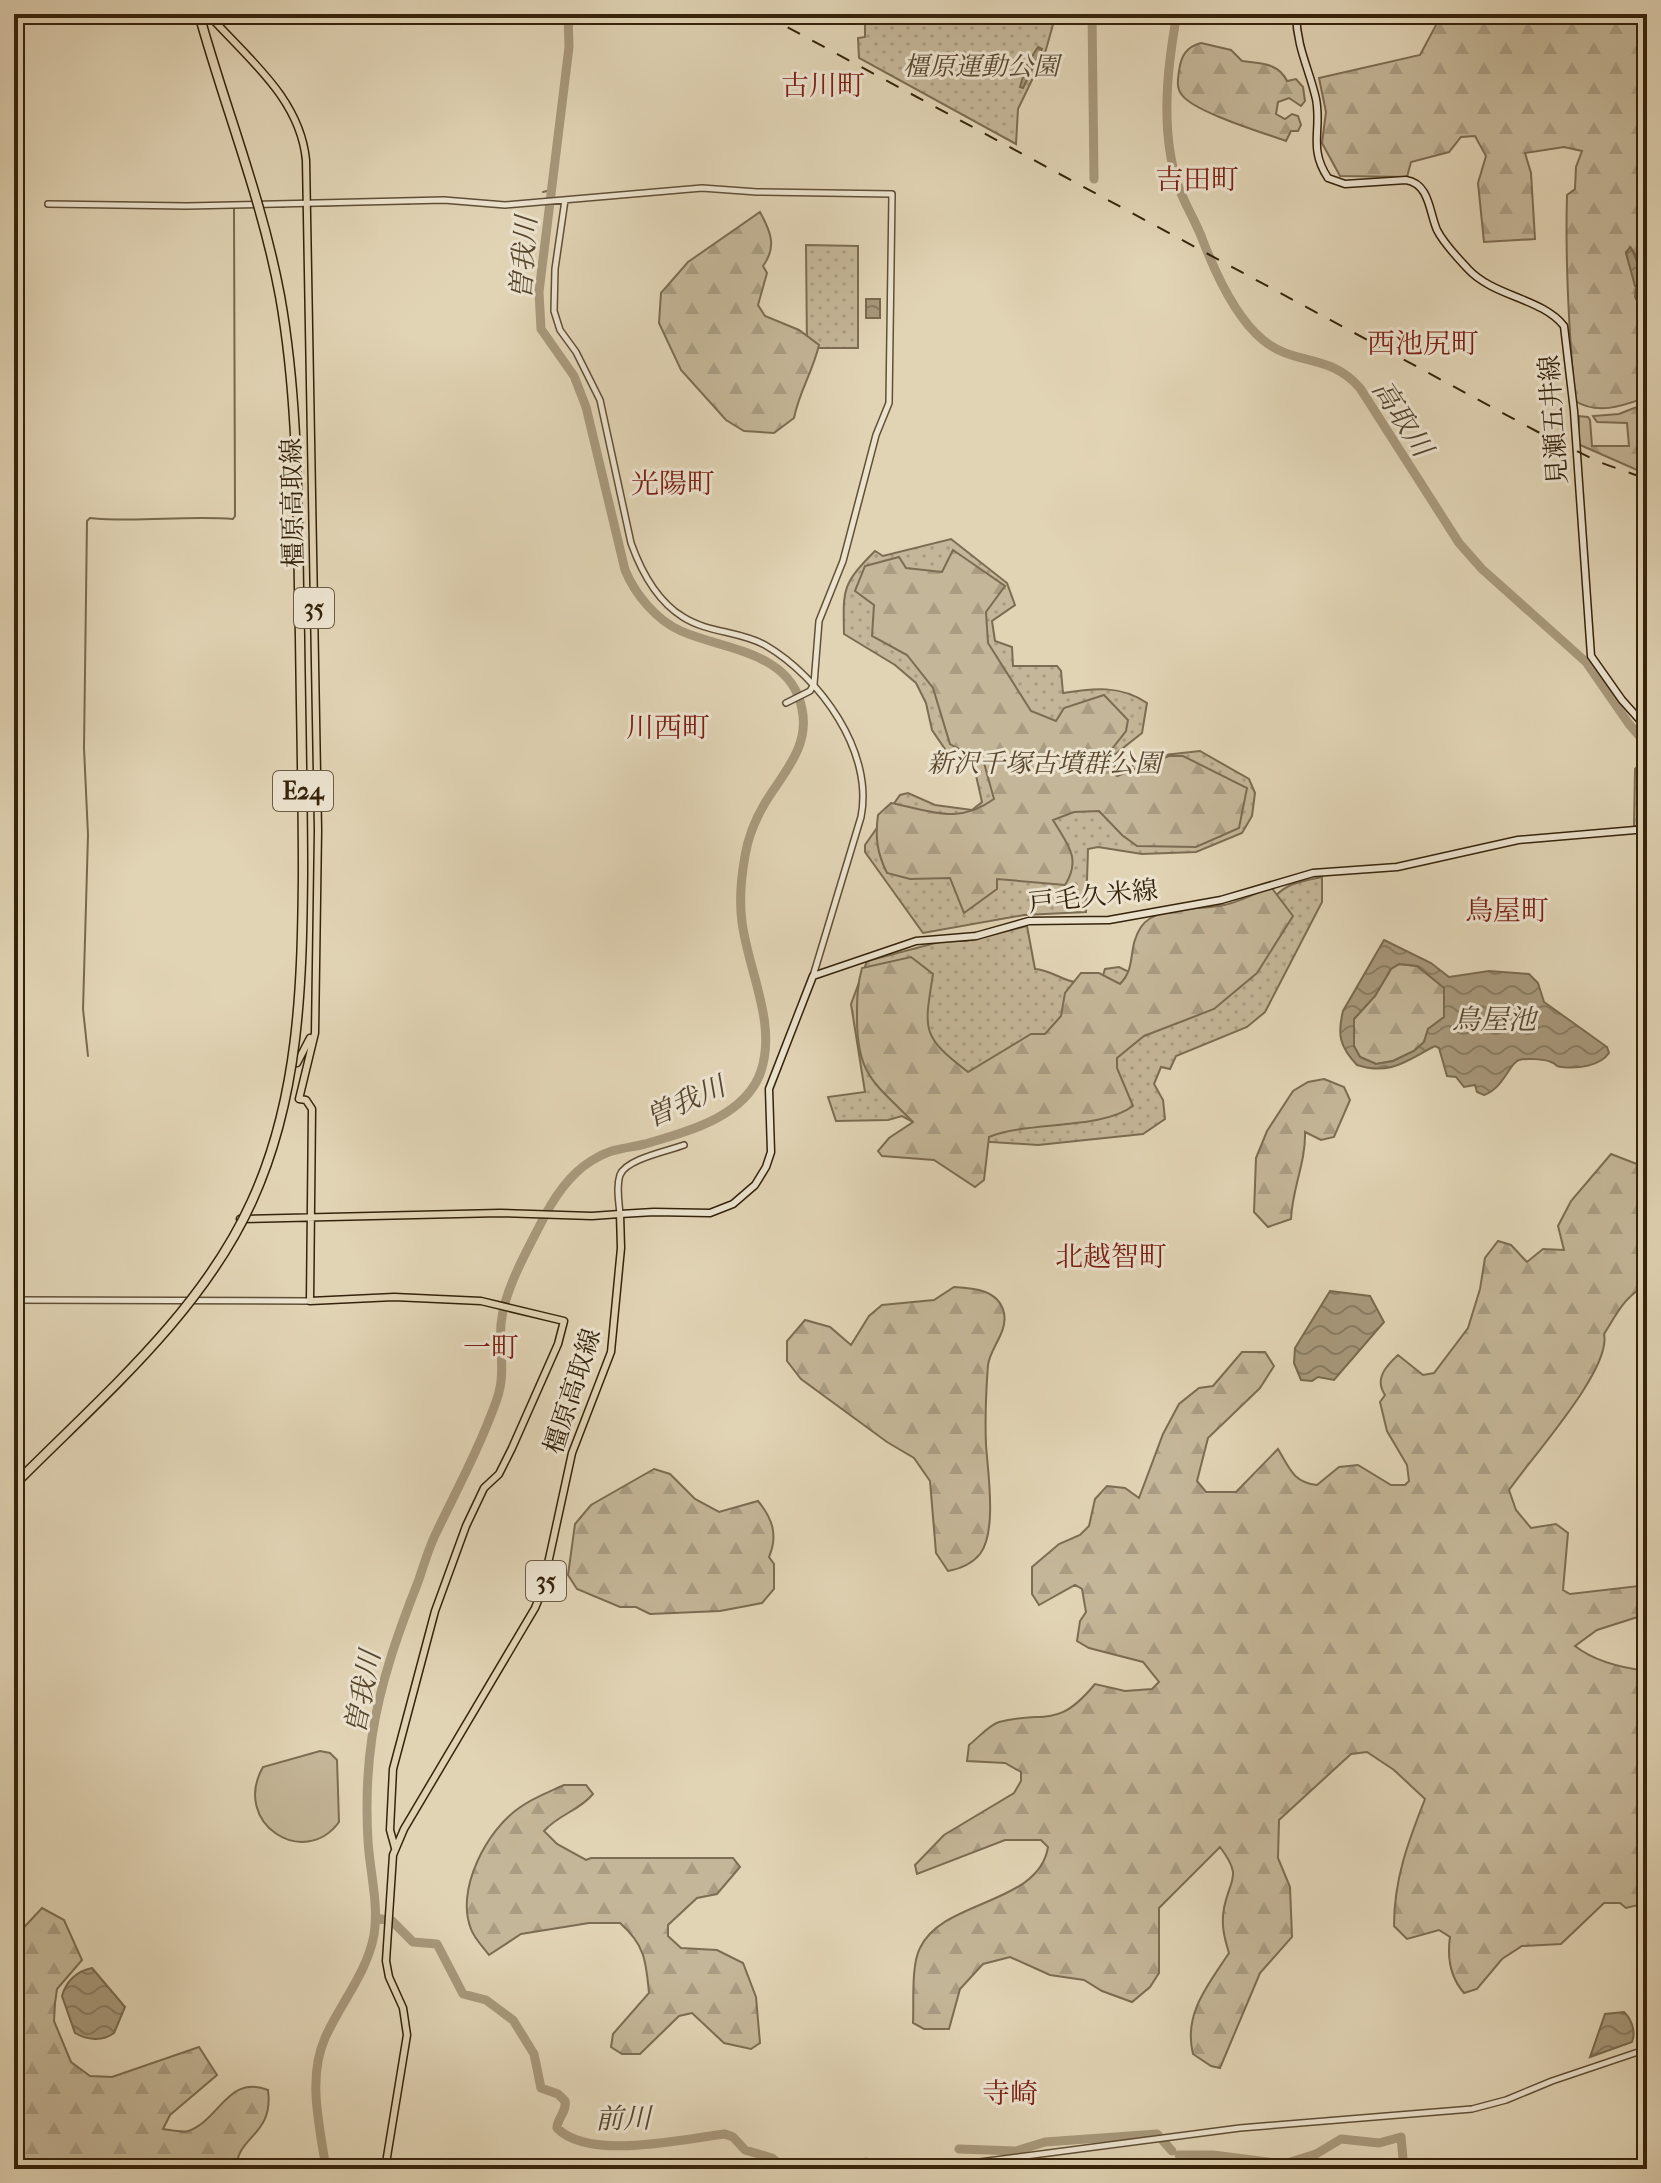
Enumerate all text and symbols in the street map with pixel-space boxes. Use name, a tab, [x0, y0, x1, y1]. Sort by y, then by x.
park label: 橿原運動公園	[903, 51, 1063, 82]
district label: 古川町	[781, 69, 865, 102]
district label: 吉田町	[1155, 163, 1239, 196]
water label: 曽我川	[504, 212, 543, 301]
district label: 西池尻町	[1367, 327, 1479, 360]
street label: 見瀬五井線	[1534, 354, 1573, 486]
water label: 高取川	[1366, 374, 1441, 465]
street label: 橿原高取線	[276, 438, 309, 568]
district label: 光陽町	[631, 467, 715, 500]
road number: 35	[294, 588, 334, 628]
district label: 川西町	[626, 711, 710, 744]
park label: 新沢千塚古墳群公園	[927, 748, 1165, 779]
road number: E24	[273, 771, 333, 811]
street label: 戸毛久米線	[1027, 874, 1159, 919]
district label: 鳥屋町	[1465, 894, 1549, 927]
water label: 鳥屋池	[1452, 1003, 1539, 1036]
water label: 曽我川	[640, 1068, 733, 1134]
district label: 北越智町	[1055, 1240, 1167, 1273]
street label: 橿原高取線	[538, 1325, 607, 1458]
district label: 一町	[463, 1331, 519, 1364]
road number: 35	[526, 1561, 566, 1601]
water label: 曽我川	[338, 1645, 387, 1736]
district label: 寺崎	[982, 2077, 1038, 2110]
water label: 前川	[595, 2101, 654, 2135]

